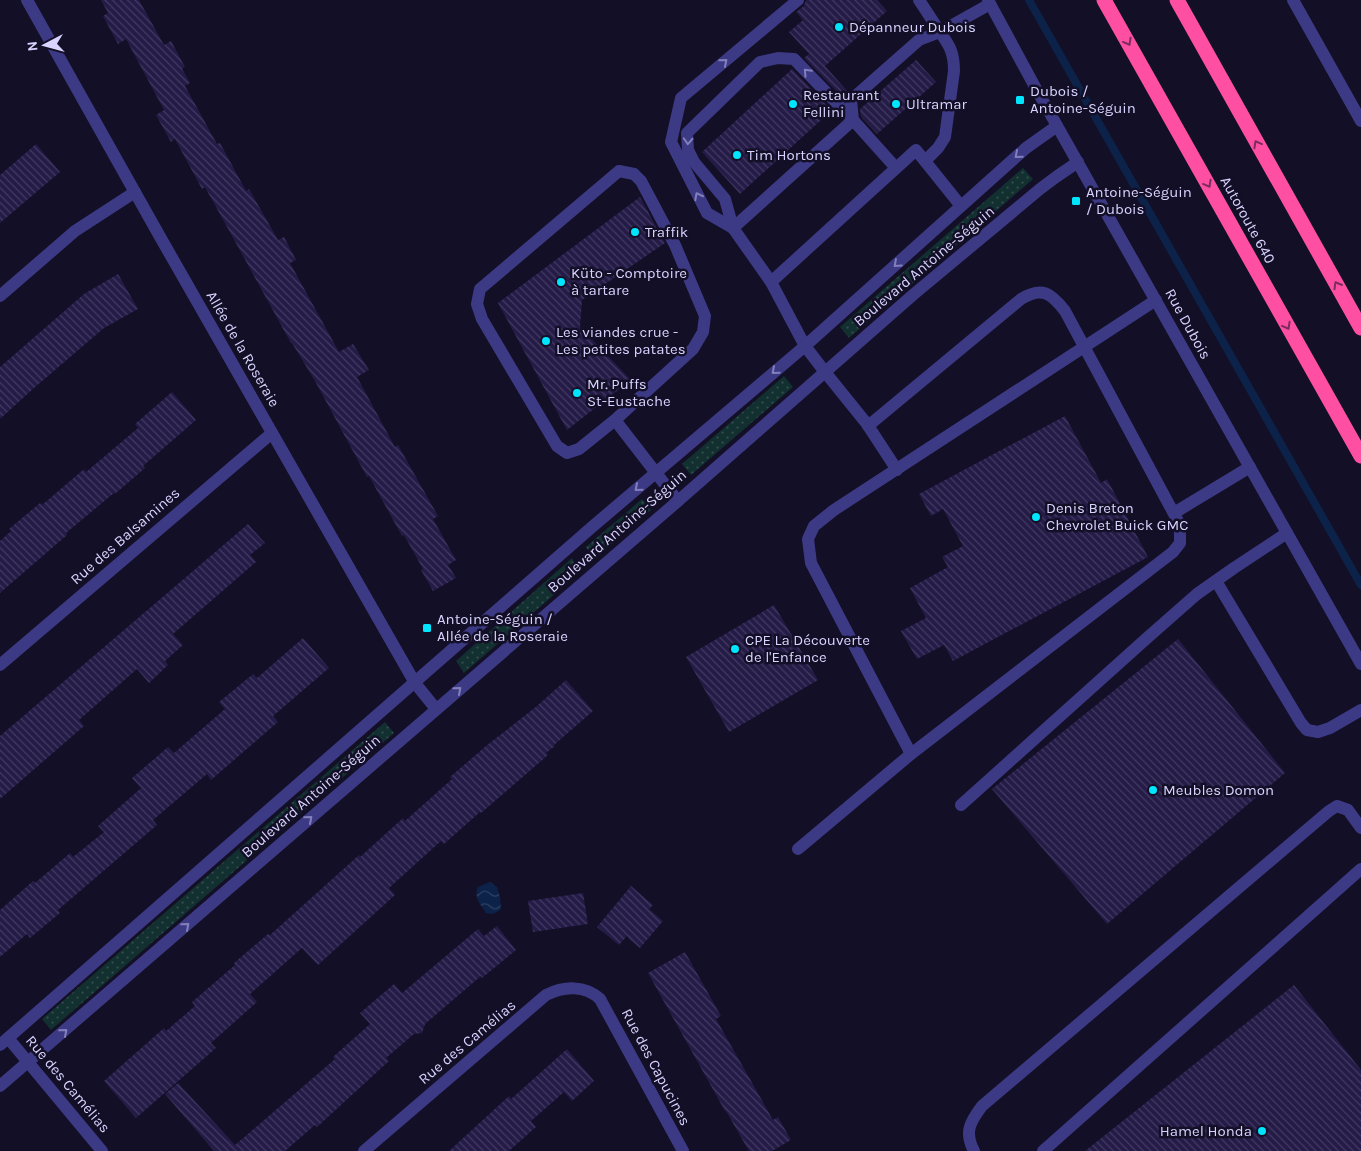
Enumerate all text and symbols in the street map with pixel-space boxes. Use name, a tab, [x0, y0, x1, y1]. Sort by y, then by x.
place label: Dépanneur Dubois	[849, 18, 976, 36]
north arrow	[20, 20, 70, 70]
marker: Dépanneur Dubois	[833, 21, 845, 33]
one-way arrow	[1122, 37, 1132, 46]
text: N	[24, 40, 42, 52]
one-way arrow	[718, 59, 727, 67]
one-way arrow	[804, 69, 813, 78]
place label: Dubois / Antoine-Séguin	[1030, 82, 1136, 117]
place label: Restaurant Fellini	[803, 86, 879, 121]
marker: Dubois / Antoine-Séguin	[1014, 94, 1026, 106]
place label: Ultramar	[906, 95, 968, 113]
marker: Restaurant Fellini	[787, 98, 799, 110]
marker: Ultramar	[890, 98, 902, 110]
one-way arrow	[683, 137, 694, 145]
one-way arrow	[1254, 140, 1264, 149]
place label: Tim Hortons	[747, 146, 831, 164]
marker: Tim Hortons	[731, 149, 743, 161]
one-way arrow	[1015, 149, 1024, 158]
street label: Autoroute 640	[1217, 173, 1279, 267]
one-way arrow	[1201, 179, 1211, 188]
place label: Antoine-Séguin / Dubois	[1086, 183, 1192, 218]
one-way arrow	[694, 193, 704, 202]
marker: Antoine-Séguin / Dubois	[1070, 195, 1082, 207]
street label: Boulevard Antoine-Séguin	[850, 202, 998, 330]
place label: Traffik	[645, 223, 688, 241]
marker: Traffik	[629, 226, 641, 238]
one-way arrow	[894, 258, 903, 266]
place label: Küto - Comptoire à tartare	[571, 264, 687, 299]
marker: Küto - Comptoire à tartare	[555, 276, 567, 288]
one-way arrow	[1333, 282, 1343, 291]
street label: Rue Dubois	[1161, 286, 1215, 362]
street label: Allée de la Roseraie	[202, 288, 284, 410]
one-way arrow	[1281, 320, 1291, 329]
place label: Les viandes crue - Les petites patates	[556, 323, 686, 358]
marker: Les viandes crue - Les petites patates	[540, 335, 552, 347]
one-way arrow	[772, 365, 781, 374]
place label: Mr. Puffs St-Eustache	[587, 375, 671, 410]
marker: Mr. Puffs St-Eustache	[571, 387, 583, 399]
street label: Boulevard Antoine-Séguin	[544, 466, 690, 596]
one-way arrow	[635, 482, 644, 491]
street label: Rue des Balsamines	[67, 484, 183, 588]
place label: Denis Breton Chevrolet Buick GMC	[1046, 499, 1188, 534]
marker: Denis Breton Chevrolet Buick GMC	[1030, 511, 1042, 523]
place label: Antoine-Séguin / Allée de la Roseraie	[437, 610, 568, 645]
marker: Antoine-Séguin / Allée de la Roseraie	[421, 622, 433, 634]
place label: CPE La Découverte de l'Enfance	[745, 631, 870, 666]
marker: CPE La Découverte de l'Enfance	[729, 643, 741, 655]
one-way arrow	[453, 686, 462, 695]
street label: Boulevard Antoine-Séguin	[238, 731, 384, 861]
place label: Meubles Domon	[1163, 781, 1274, 799]
marker: Meubles Domon	[1147, 784, 1159, 796]
one-way arrow	[304, 816, 313, 825]
one-way arrow	[181, 922, 190, 931]
street label: Rue des Camélias	[415, 996, 519, 1088]
street label: Rue des Capucines	[618, 1006, 694, 1128]
one-way arrow	[58, 1029, 67, 1038]
street label: Rue des Camélias	[22, 1032, 114, 1136]
place label: Hamel Honda	[1160, 1122, 1252, 1140]
marker: Hamel Honda	[1256, 1125, 1268, 1137]

